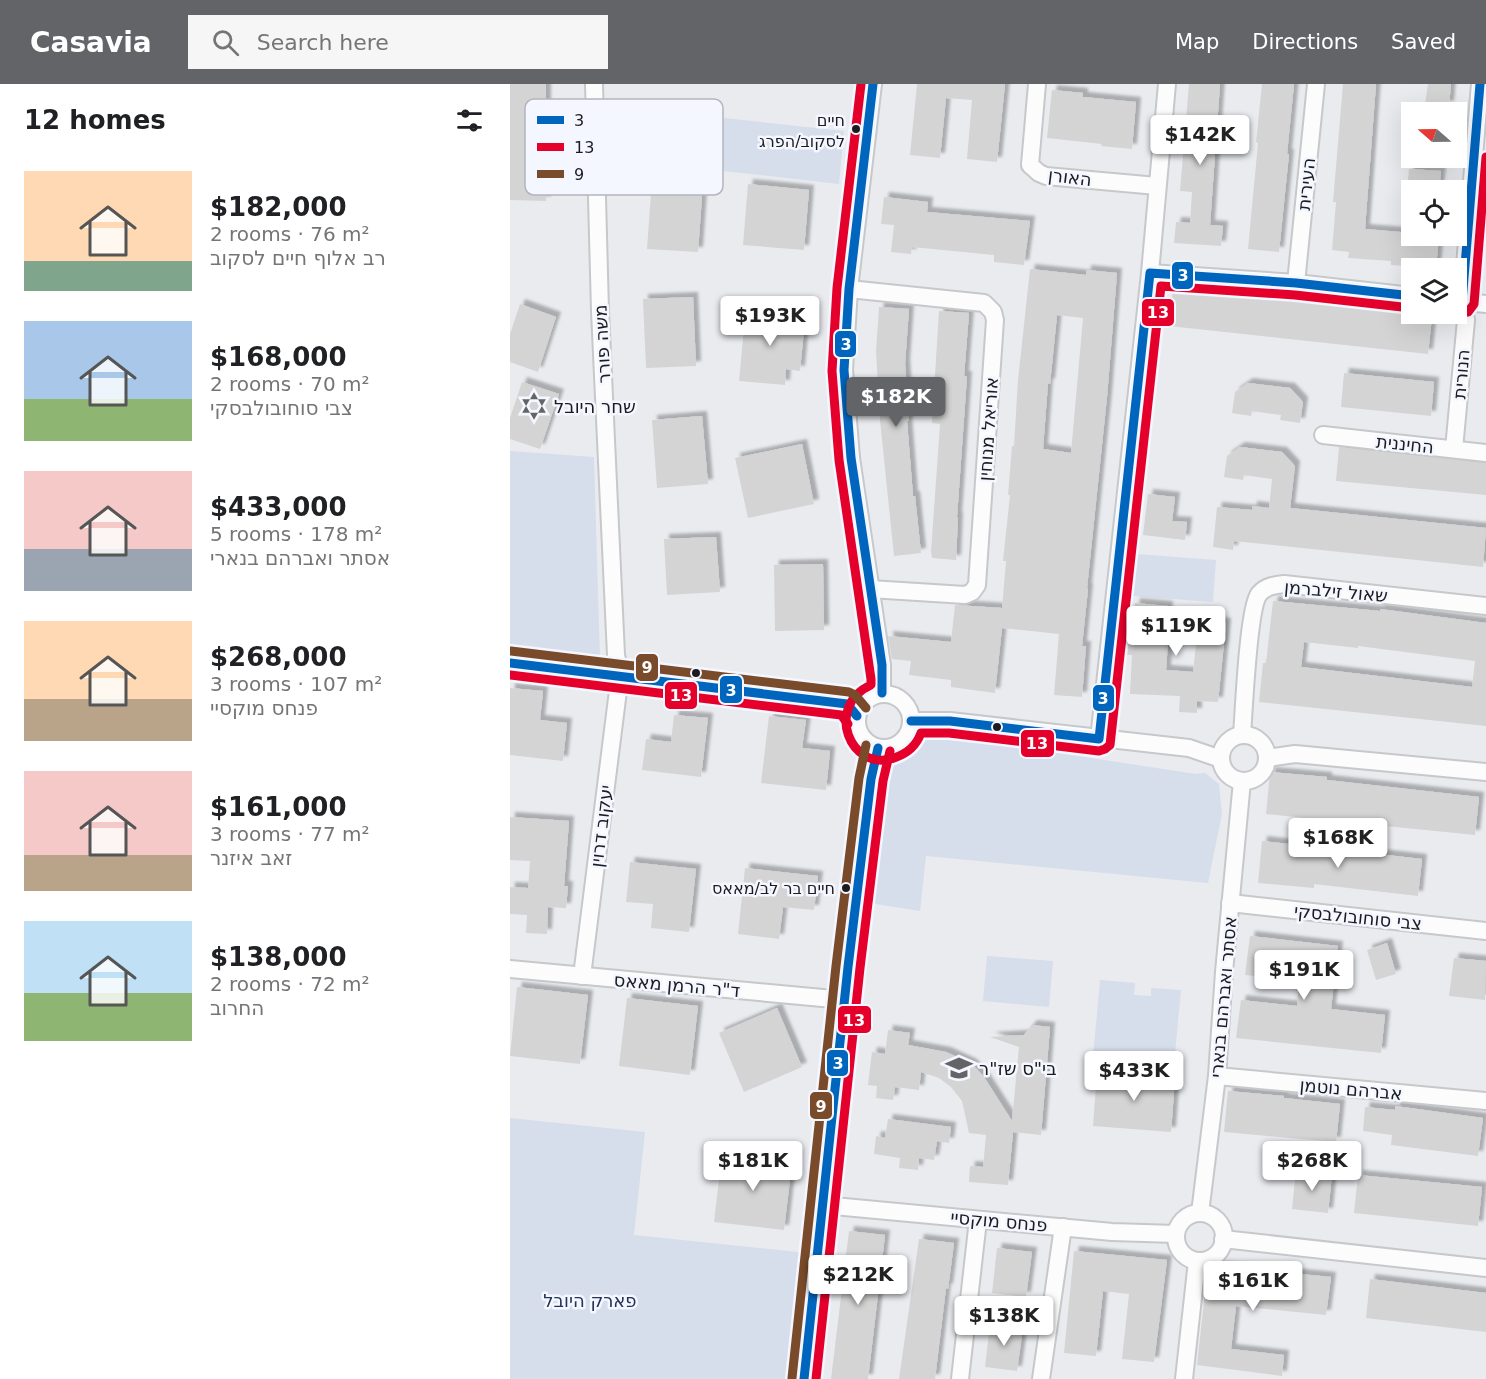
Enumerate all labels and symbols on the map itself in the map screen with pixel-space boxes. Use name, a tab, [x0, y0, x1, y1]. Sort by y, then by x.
legend	[525, 99, 723, 195]
north arrow	[1401, 102, 1467, 168]
text: 3	[574, 111, 584, 130]
place label: חיים לסקוב/הפרג	[759, 111, 845, 151]
pin: $142K	[1158, 115, 1242, 166]
marker: חיים לסקוב/הפרג	[850, 123, 862, 135]
text: 13	[574, 138, 594, 157]
street label: העירית	[1293, 157, 1319, 211]
street label: האורן	[1047, 164, 1093, 190]
text: 9	[574, 165, 584, 184]
line badge: 3	[1171, 261, 1194, 290]
text: 3	[1177, 266, 1189, 285]
pin: $193K	[728, 296, 812, 347]
line badge: 13	[1141, 298, 1175, 327]
text: 13	[1147, 303, 1169, 322]
street label: משה פורר	[589, 304, 615, 384]
line badge: 3	[834, 330, 857, 358]
text: 3	[840, 335, 852, 354]
street label: הנורית	[1448, 348, 1474, 400]
street label: אוריאל מנוחין	[974, 376, 1002, 482]
pin: $182K	[854, 377, 938, 428]
synagogue icon: שחר היובל	[519, 391, 549, 421]
place label: שחר היובל	[554, 396, 636, 417]
street label: החיננית	[1375, 431, 1435, 457]
street label: שאול זילברמן	[1283, 576, 1389, 606]
pin: $119K	[1134, 606, 1218, 657]
line badge: 9	[635, 653, 659, 682]
text: 9	[641, 658, 653, 677]
unlabelled marker	[690, 667, 702, 679]
line badge: 3	[719, 675, 743, 704]
line badge: 13	[664, 681, 698, 710]
text: 3	[725, 681, 737, 700]
line badge: 3	[1092, 684, 1115, 712]
text: 13	[670, 686, 692, 705]
text: 3	[1097, 689, 1109, 708]
unlabelled marker	[991, 721, 1003, 733]
line badge: 13	[1020, 729, 1055, 758]
text: 13	[1026, 734, 1048, 753]
street label: יעקוב דרוין	[586, 784, 616, 868]
pin: $168K	[1296, 818, 1380, 869]
place label: חיים בר לב/מאאס	[712, 879, 835, 898]
marker: חיים בר לב/מאאס	[840, 882, 852, 894]
street label: צבי סוחובולבסקי	[1293, 900, 1423, 934]
street label: אסתר ואברהם בנארי	[1205, 915, 1241, 1079]
pin: $191K	[1262, 950, 1346, 1001]
street label: ד"ר הרמן מאאס	[613, 969, 741, 1001]
line badge: 13	[837, 1005, 872, 1034]
text: 13	[843, 1011, 865, 1030]
line badge: 3	[826, 1049, 849, 1077]
pin: $433K	[1092, 1051, 1176, 1102]
school or university icon: בי"ס שז"ר	[944, 1053, 974, 1083]
text: 3	[832, 1054, 844, 1073]
place label: בי"ס שז"ר	[979, 1058, 1057, 1079]
street label: אברהם נוטמן	[1299, 1074, 1403, 1104]
line badge: 9	[809, 1091, 833, 1120]
text: 9	[815, 1097, 827, 1116]
pin: $181K	[711, 1141, 795, 1192]
pin: $268K	[1270, 1141, 1354, 1192]
street label: פנחס מוקסיי	[950, 1206, 1048, 1236]
pin: $212K	[816, 1255, 900, 1306]
pin: $161K	[1211, 1261, 1295, 1312]
park label: פארק היובל	[543, 1290, 637, 1311]
pin: $138K	[962, 1296, 1046, 1347]

